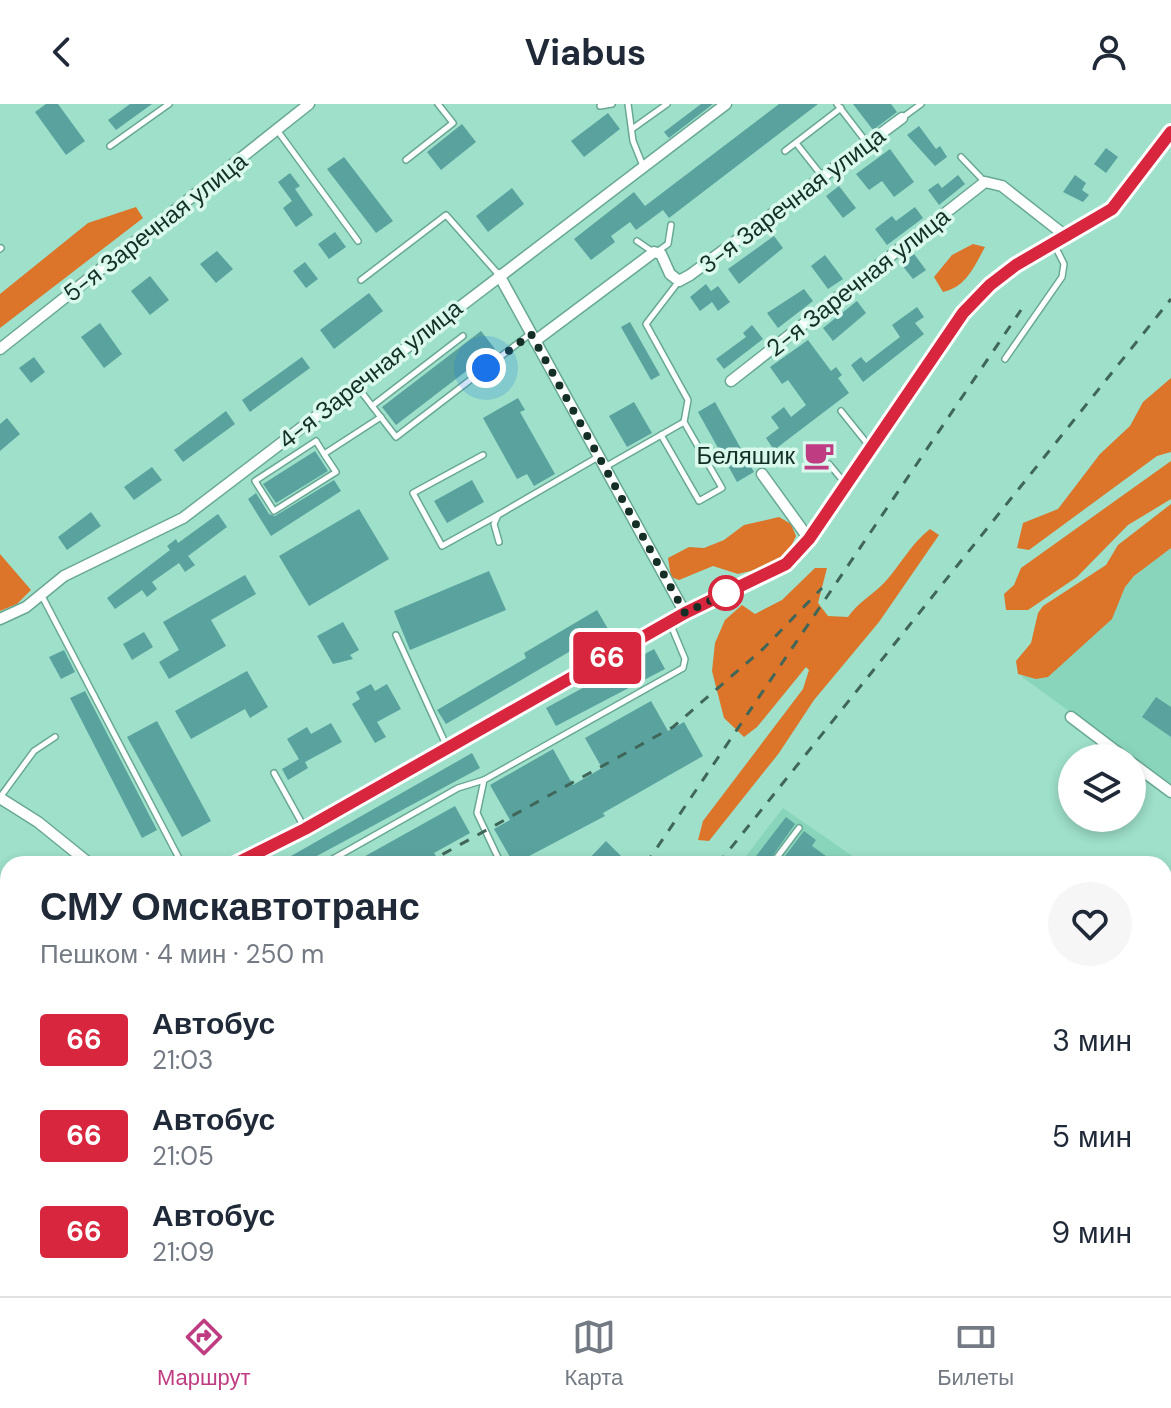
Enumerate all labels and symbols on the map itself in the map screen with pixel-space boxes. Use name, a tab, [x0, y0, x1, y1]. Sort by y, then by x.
street label: 3-я Заречная улица	[693, 120, 892, 280]
street label: 5-я Заречная улица	[57, 145, 254, 309]
street label: 2-я Заречная улица	[760, 200, 956, 363]
street label: 4-я Заречная улица	[272, 292, 469, 456]
your location	[466, 348, 506, 388]
cafe icon: Беляшик	[802, 438, 836, 472]
place label: Беляшик	[697, 440, 795, 471]
unlabelled marker	[709, 576, 743, 610]
line badge: 66	[571, 632, 643, 684]

